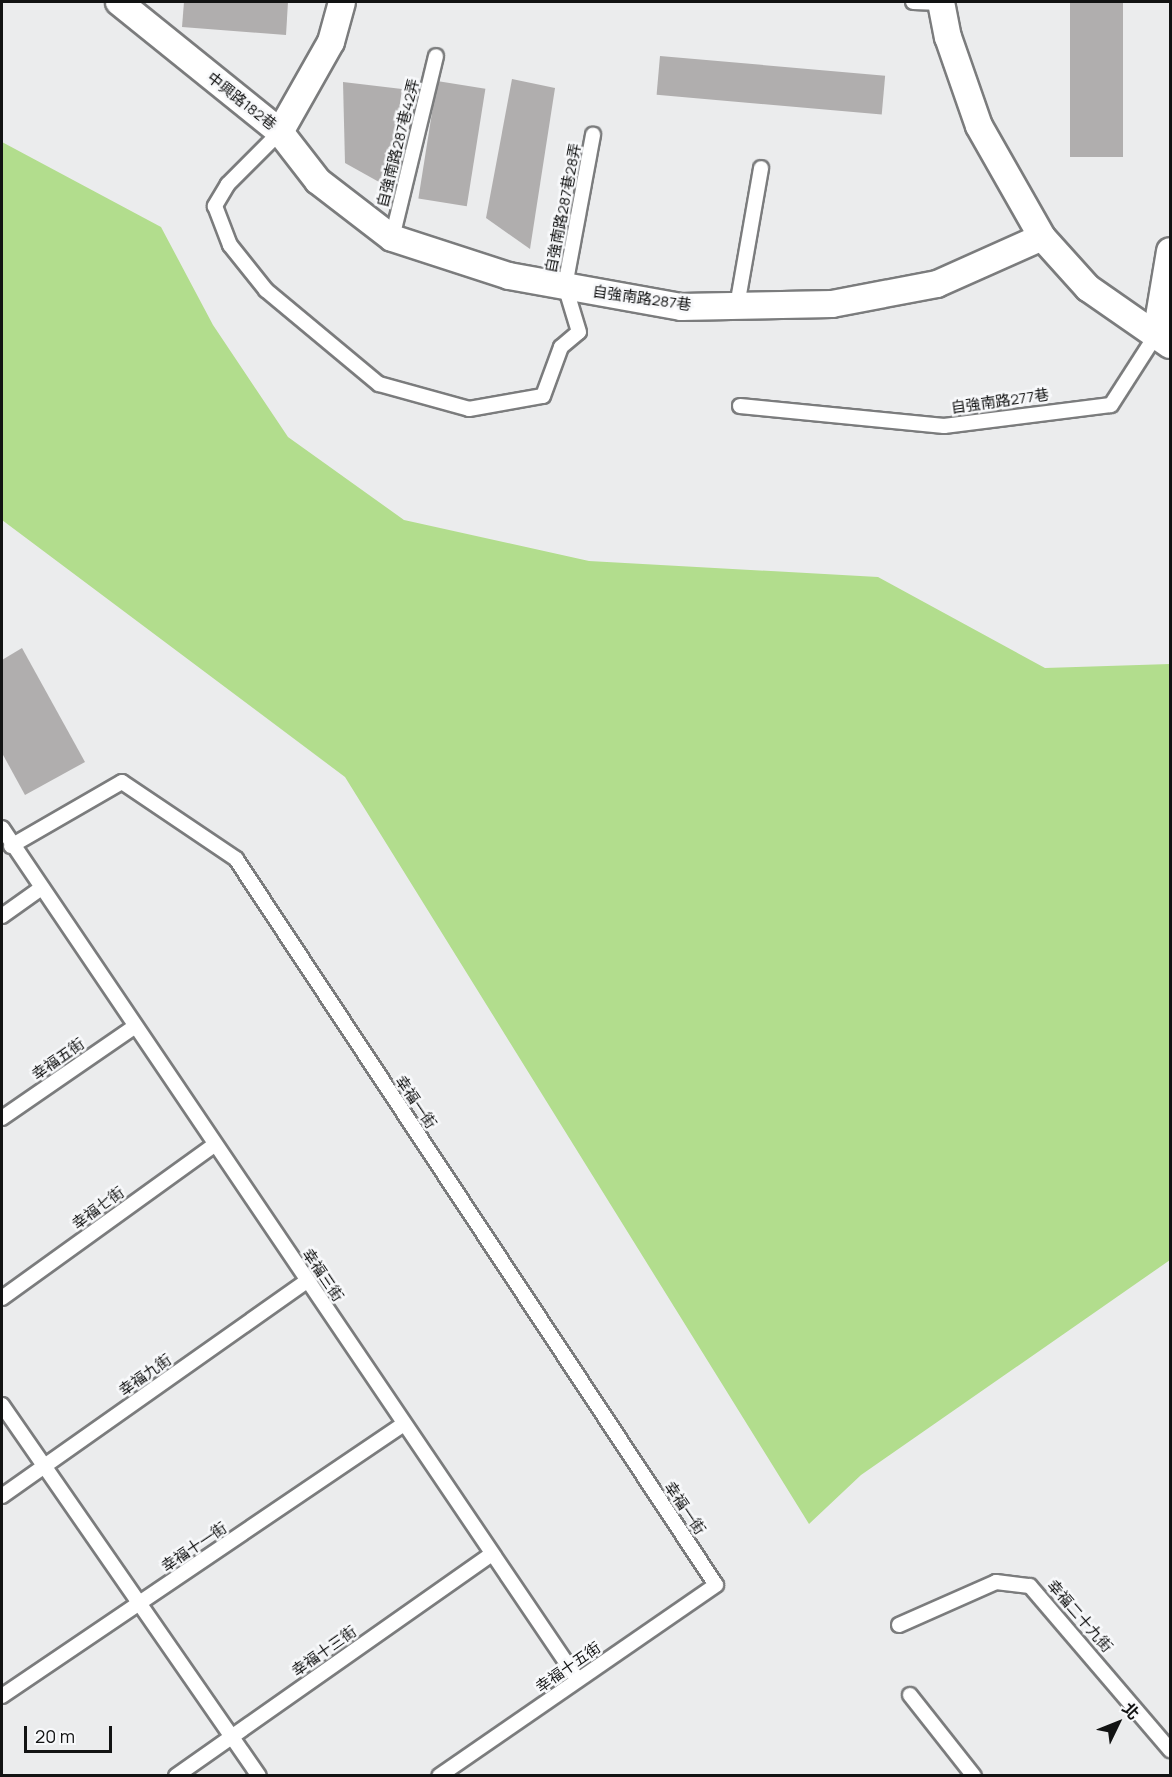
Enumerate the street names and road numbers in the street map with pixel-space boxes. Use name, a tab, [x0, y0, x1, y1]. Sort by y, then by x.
street label: 中興路182巷	[204, 68, 280, 134]
street label: 自強南路287巷42弄	[373, 77, 423, 209]
street label: 自強南路287巷28弄	[542, 141, 584, 275]
street label: 自強南路287巷	[591, 282, 693, 314]
street label: 自強南路277巷	[950, 385, 1050, 417]
street label: 幸福五街	[28, 1034, 88, 1084]
street label: 幸福一街	[392, 1072, 440, 1132]
street label: 幸福七街	[68, 1183, 128, 1233]
street label: 幸福三街	[299, 1245, 347, 1305]
street label: 幸福九街	[115, 1350, 175, 1400]
street label: 幸福一街	[661, 1478, 709, 1538]
street label: 幸福十一街	[158, 1519, 230, 1575]
street label: 幸福二十九街	[1044, 1576, 1116, 1656]
street label: 幸福十三街	[288, 1622, 360, 1680]
street label: 幸福十五街	[532, 1638, 604, 1696]

